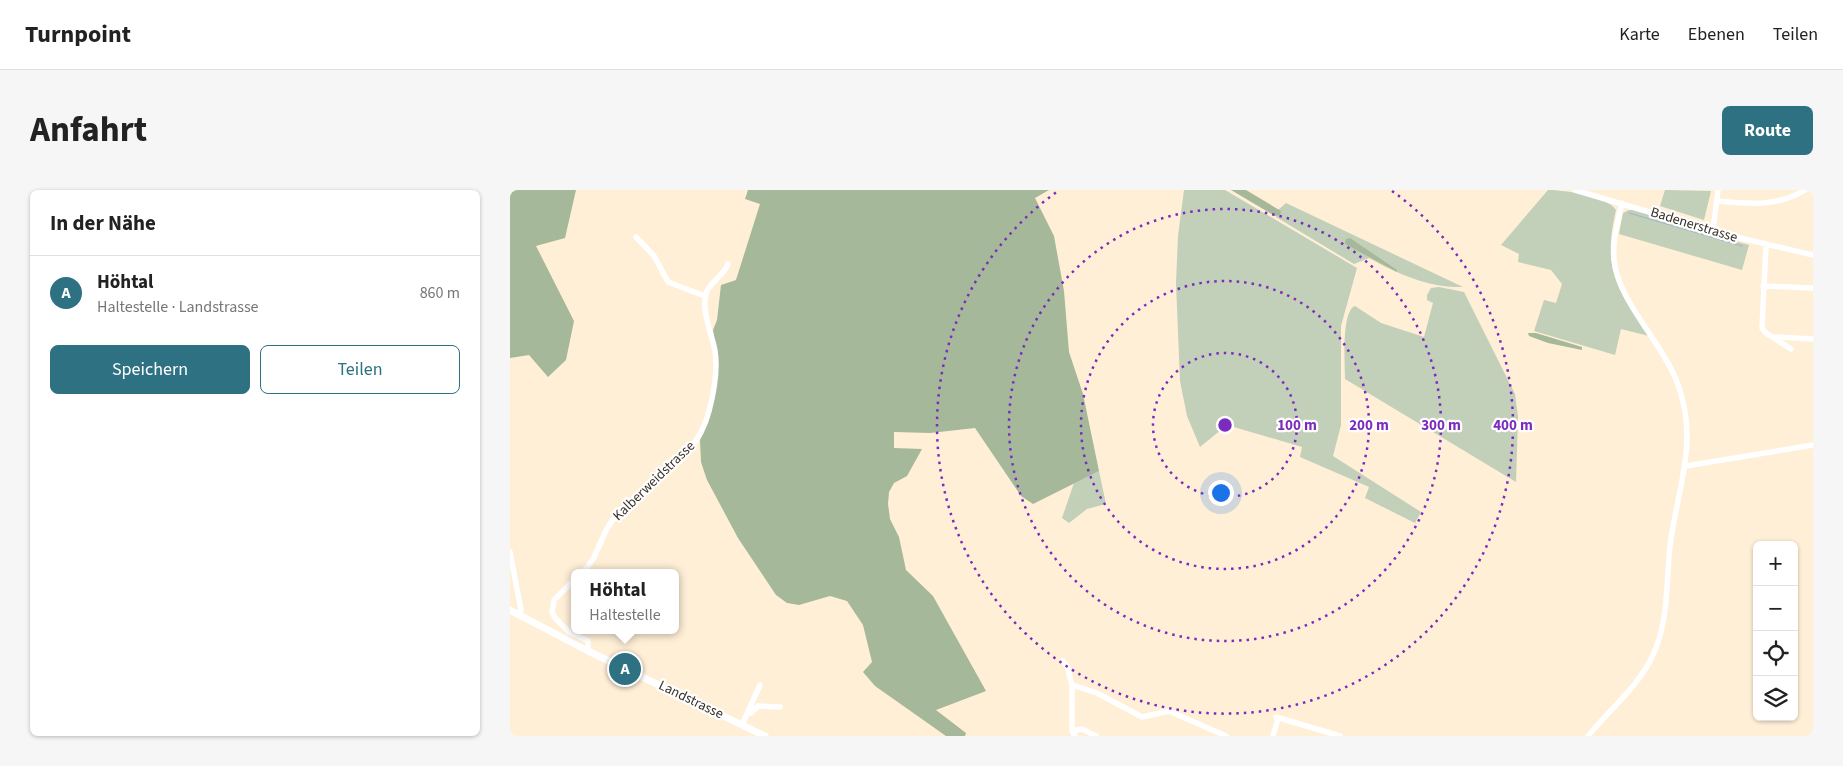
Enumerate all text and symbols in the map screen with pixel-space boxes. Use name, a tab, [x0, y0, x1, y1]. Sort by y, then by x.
text: Turnpoint	[25, 17, 131, 52]
text: Karte	[1619, 22, 1660, 47]
text: Ebenen	[1688, 22, 1745, 47]
text: Teilen	[1773, 22, 1818, 47]
text: Anfahrt	[30, 105, 147, 155]
button: Route	[1722, 106, 1813, 155]
street label: Badenerstrasse	[1648, 202, 1740, 248]
text: In der Nähe	[50, 208, 156, 238]
text: Höhtal	[97, 269, 154, 296]
text: A	[61, 282, 71, 304]
text: 860 m	[420, 282, 460, 304]
text: Haltestelle · Landstrasse	[97, 296, 259, 318]
button: Speichern	[50, 345, 250, 394]
button: Teilen	[260, 345, 460, 394]
text: 100 m	[1277, 415, 1317, 436]
text: 200 m	[1349, 415, 1389, 436]
text: 300 m	[1421, 415, 1461, 436]
text: 400 m	[1493, 415, 1533, 436]
centre of rings	[1216, 416, 1234, 434]
street label: Kalberweidstrasse	[608, 437, 700, 525]
your location	[1208, 480, 1234, 506]
map controls	[1753, 541, 1798, 721]
button: +	[1753, 541, 1798, 586]
popup	[571, 569, 679, 634]
text: Höhtal	[589, 577, 646, 604]
button: −	[1753, 586, 1798, 631]
text: Haltestelle	[589, 604, 661, 626]
button: locate	[1753, 631, 1798, 676]
pin: A	[609, 650, 641, 688]
street label: Landstrasse	[655, 676, 727, 724]
button: layers	[1753, 676, 1798, 721]

